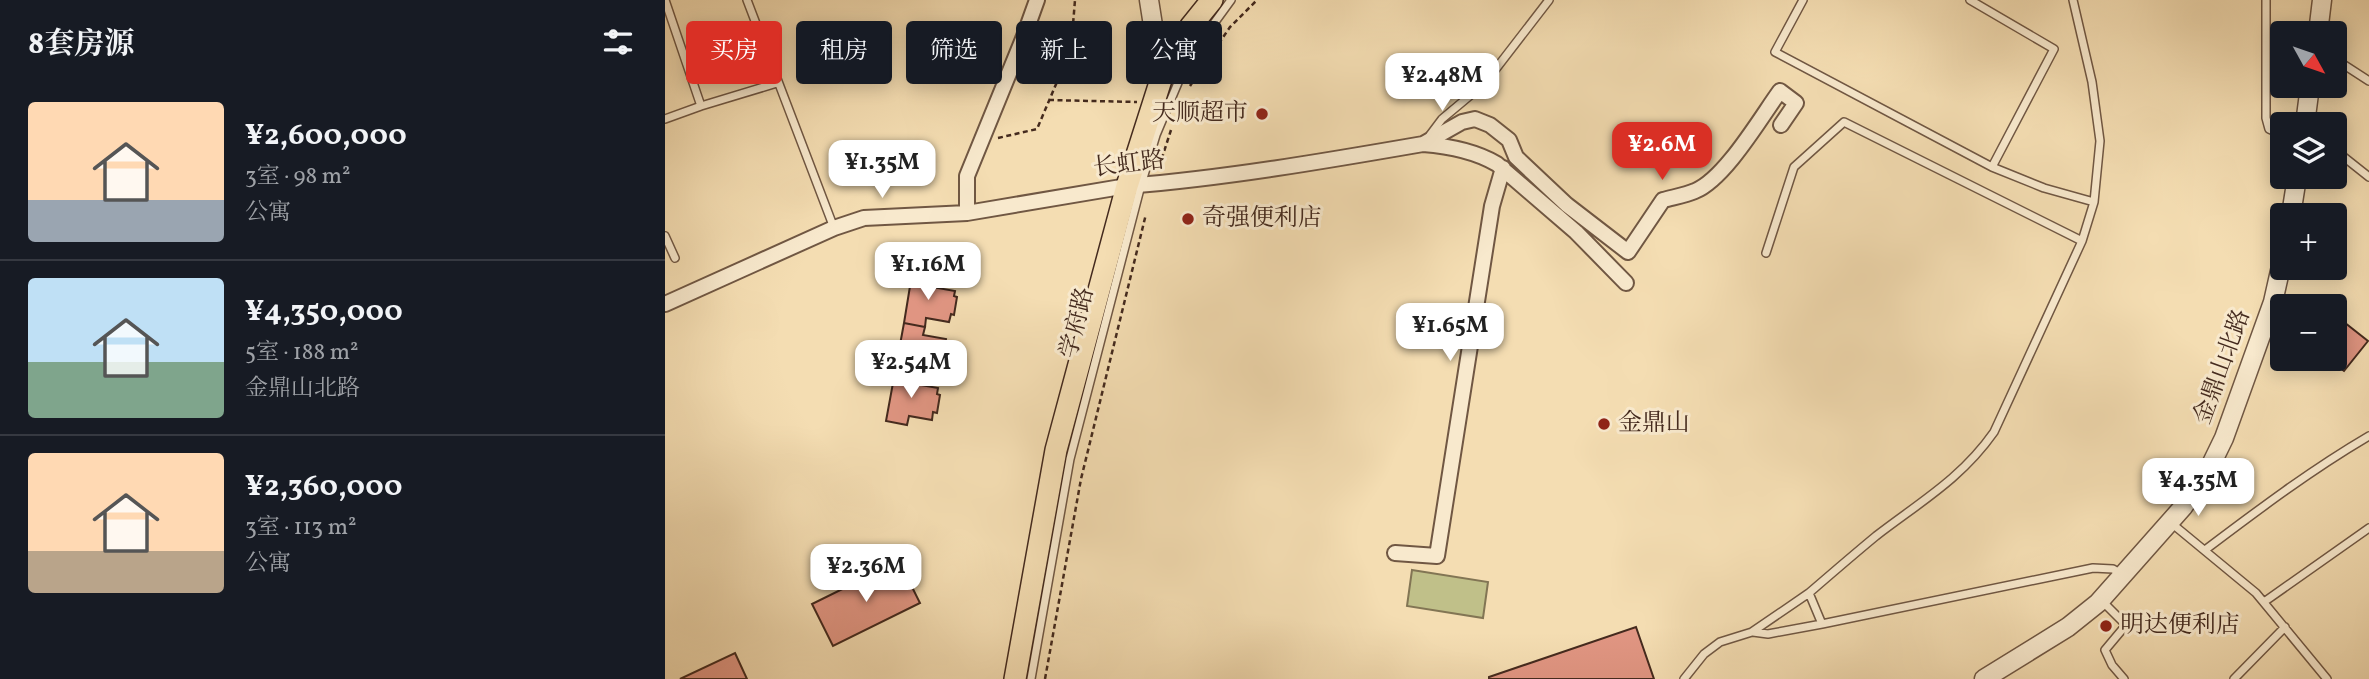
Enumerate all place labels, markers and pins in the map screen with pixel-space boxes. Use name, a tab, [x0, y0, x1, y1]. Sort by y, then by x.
pin: ¥2.48M	[1385, 54, 1499, 113]
place label: 天顺超市	[1152, 97, 1248, 131]
marker: 天顺超市	[1254, 106, 1270, 122]
pin: ¥2.6M	[1613, 122, 1711, 182]
pin: ¥1.35M	[825, 140, 939, 200]
place label: 奇强便利店	[1202, 202, 1322, 236]
marker: 奇强便利店	[1180, 211, 1196, 227]
pin: ¥1.16M	[871, 243, 985, 302]
pin: ¥1.65M	[1393, 304, 1507, 363]
pin: ¥2.54M	[854, 340, 968, 400]
place label: 金鼎山	[1618, 407, 1690, 441]
marker: 金鼎山	[1596, 416, 1612, 432]
pin: ¥4.35M	[2141, 458, 2255, 518]
pin: ¥2.36M	[809, 544, 923, 604]
place label: 明达便利店	[2120, 609, 2240, 643]
marker: 明达便利店	[2098, 618, 2114, 634]

